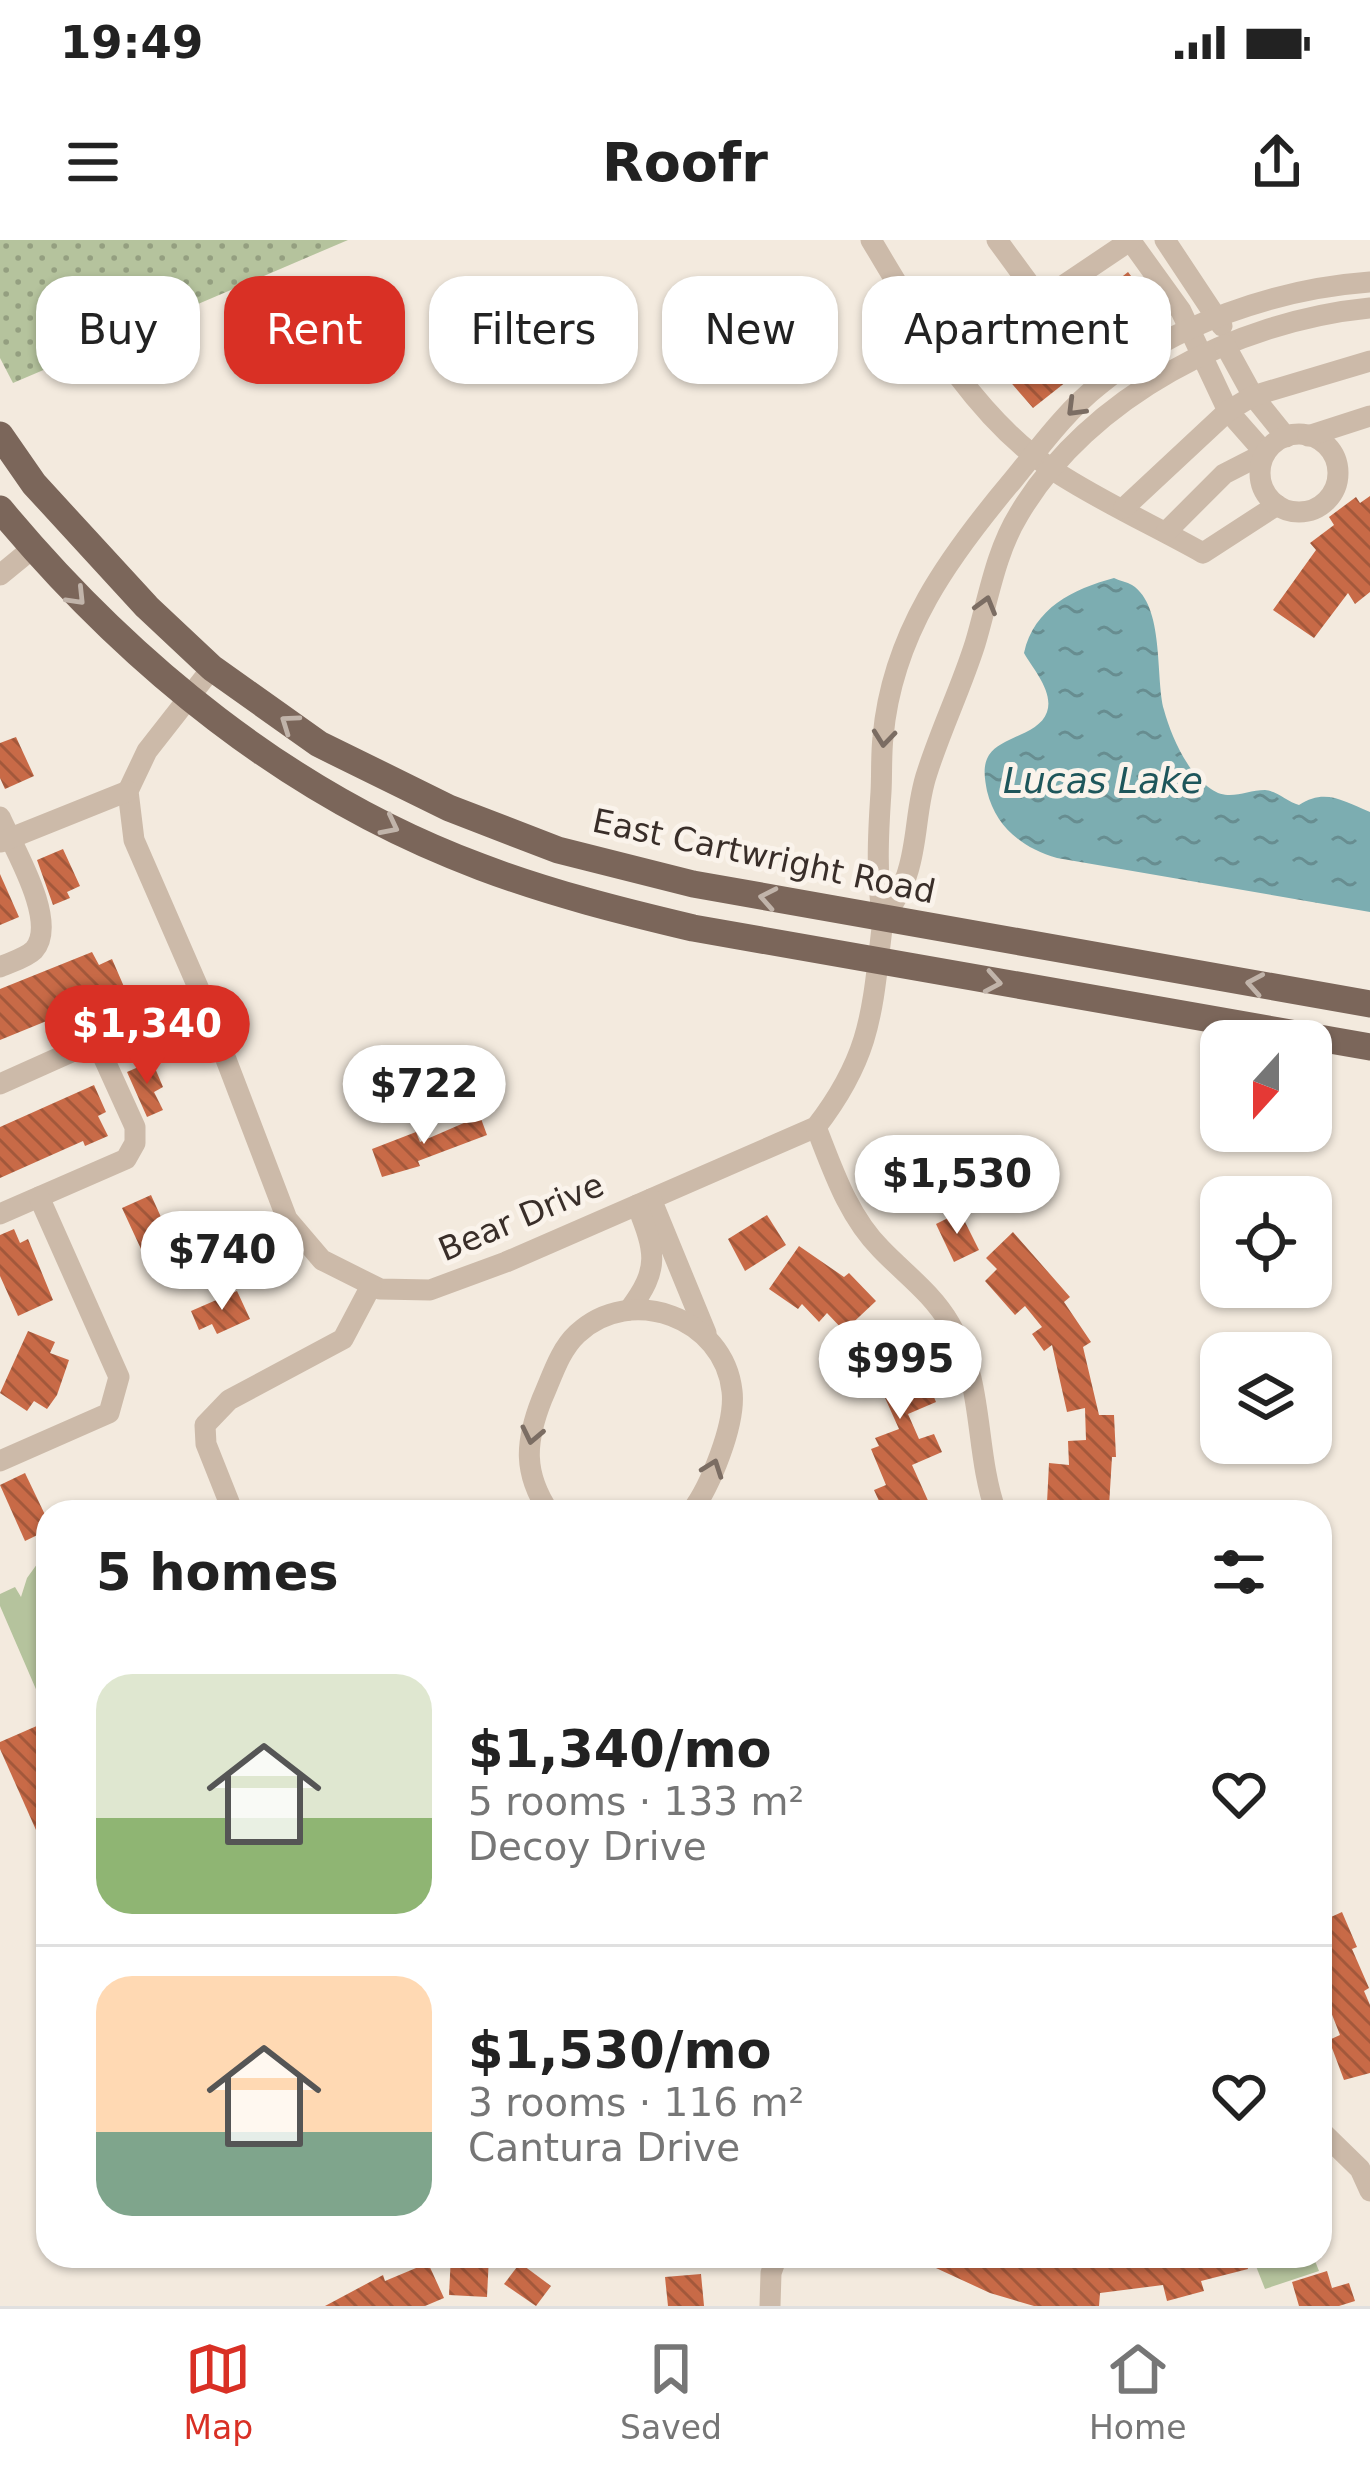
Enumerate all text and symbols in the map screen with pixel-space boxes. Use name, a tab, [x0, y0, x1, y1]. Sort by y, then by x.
text: 19:49	[60, 16, 203, 69]
icon: menu	[60, 129, 126, 195]
icon: share	[1244, 129, 1310, 195]
text: Roofr	[602, 131, 768, 194]
chip: Buy	[36, 276, 200, 384]
chip: Rent	[224, 276, 405, 384]
chip: Filters	[429, 276, 638, 384]
chip: New	[662, 276, 838, 384]
chip: Apartment	[862, 276, 1171, 384]
one-way arrow	[1067, 394, 1089, 416]
one-way arrow	[63, 583, 85, 605]
one-way arrow	[971, 595, 996, 616]
one-way arrow	[281, 715, 303, 737]
one-way arrow	[872, 729, 897, 748]
water label: Lucas Lake	[1003, 760, 1203, 801]
street label: East Cartwright Road	[589, 801, 939, 911]
one-way arrow	[378, 812, 399, 835]
one-way arrow	[759, 886, 779, 912]
one-way arrow	[983, 969, 1003, 994]
one-way arrow	[1245, 973, 1265, 998]
pin: $1,340	[49, 985, 245, 1087]
text: $1,340	[72, 1001, 222, 1046]
north arrow	[1200, 1020, 1332, 1152]
map controls	[1200, 1020, 1332, 1464]
pin: $722	[353, 1045, 495, 1147]
text: $722	[370, 1061, 478, 1106]
pin: $1,530	[859, 1135, 1055, 1237]
text: $1,530	[882, 1151, 1032, 1196]
street label: Bear Drive	[433, 1165, 609, 1269]
button: locate	[1200, 1176, 1332, 1308]
pin: $740	[151, 1211, 293, 1313]
text: $740	[168, 1227, 276, 1272]
pin: $995	[829, 1320, 971, 1422]
button: layers	[1200, 1332, 1332, 1464]
text: $995	[846, 1336, 954, 1381]
one-way arrow	[520, 1425, 546, 1445]
one-way arrow	[699, 1458, 723, 1479]
icon: filters	[1206, 1539, 1272, 1605]
text: 5 homes	[96, 1543, 339, 1602]
text: $1,340/mo	[468, 1720, 772, 1779]
icon: home	[192, 1722, 336, 1866]
icon: heart	[1206, 1761, 1272, 1827]
text: 5 rooms · 133 m²	[468, 1779, 804, 1824]
text: Decoy Drive	[468, 1824, 707, 1869]
text: $1,530/mo	[468, 2021, 772, 2080]
icon: home	[192, 2024, 336, 2168]
icon: heart	[1206, 2063, 1272, 2129]
text: 3 rooms · 116 m²	[468, 2080, 804, 2125]
text: Cantura Drive	[468, 2125, 740, 2170]
tab: Map	[183, 2336, 253, 2447]
tab: Saved	[620, 2336, 722, 2447]
tab: Home	[1089, 2336, 1186, 2447]

